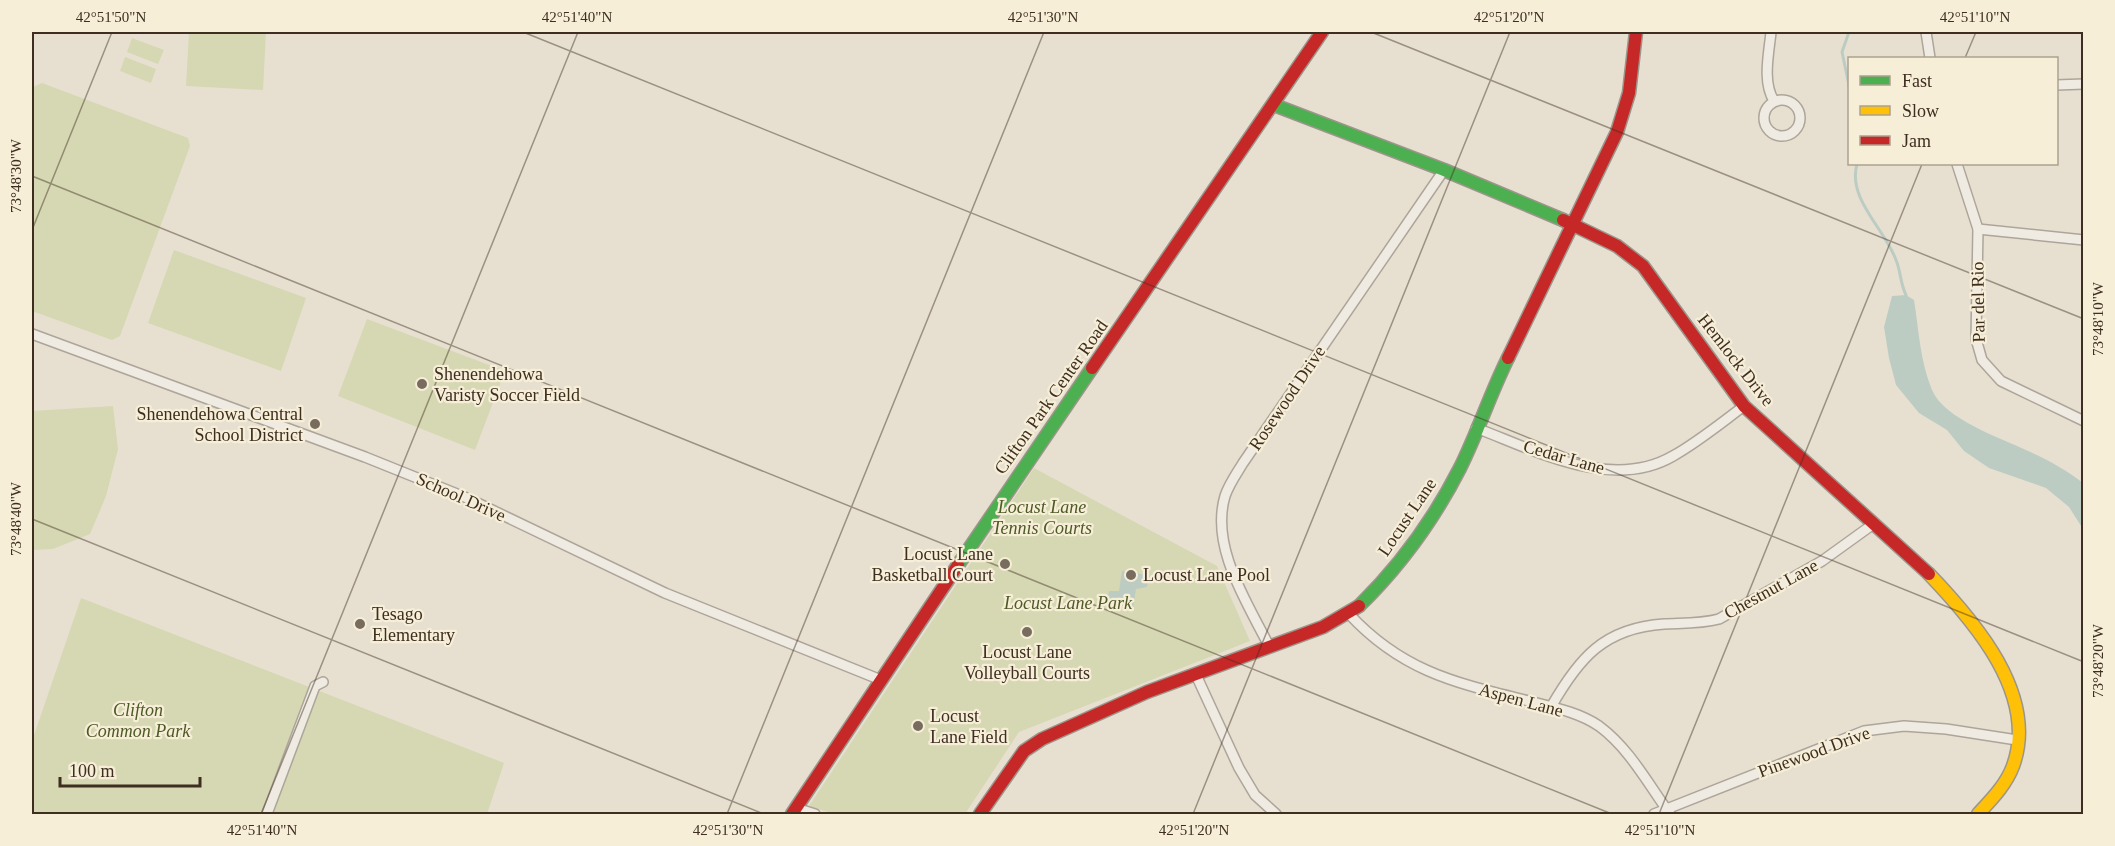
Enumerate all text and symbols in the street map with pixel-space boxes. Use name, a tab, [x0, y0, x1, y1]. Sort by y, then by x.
text: 42°51'50"N	[76, 9, 146, 25]
text: 42°51'40"N	[542, 9, 612, 25]
text: 42°51'30"N	[1008, 9, 1078, 25]
text: 42°51'20"N	[1474, 9, 1544, 25]
text: 42°51'10"N	[1940, 9, 2010, 25]
legend	[1848, 57, 2058, 165]
text: Fast	[1902, 71, 1932, 91]
text: Slow	[1902, 101, 1939, 121]
text: Jam	[1902, 131, 1931, 151]
text: 73°48'30"W	[8, 138, 24, 213]
street label: Par del Rio	[1967, 261, 1989, 343]
text: 73°48'10"W	[2090, 281, 2106, 356]
street label: Hemlock Drive	[1694, 310, 1778, 410]
street label: Clifton Park Center Road	[990, 316, 1112, 478]
street label: Rosewood Drive	[1245, 342, 1329, 454]
place label: Shenendehowa Varisty Soccer Field	[434, 364, 580, 405]
marker: Shenendehowa Varisty Soccer Field	[415, 377, 429, 391]
place label: Shenendehowa Central School District	[137, 404, 303, 445]
marker: Shenendehowa Central School District	[308, 417, 322, 431]
street label: Cedar Lane	[1521, 436, 1607, 478]
street label: School Drive	[413, 468, 509, 526]
street label: Locust Lane	[1374, 474, 1440, 560]
text: 73°48'40"W	[8, 481, 24, 556]
park label: Locust Lane Tennis Courts	[992, 497, 1092, 538]
place label: Locust Lane Basketball Court	[872, 544, 993, 585]
street label: Chestnut Lane	[1720, 555, 1822, 623]
marker: Locust Lane Basketball Court	[998, 557, 1012, 571]
place label: Locust Lane Pool	[1143, 565, 1270, 585]
marker: Locust Lane Pool	[1124, 568, 1138, 582]
park label: Locust Lane Park	[1003, 593, 1133, 613]
place label: Tesago Elementary	[372, 604, 455, 645]
marker: Tesago Elementary	[353, 617, 367, 631]
text: 73°48'20"W	[2090, 623, 2106, 698]
marker: Locust Lane Volleyball Courts	[1020, 625, 1034, 639]
place label: Locust Lane Volleyball Courts	[964, 642, 1090, 683]
street label: Aspen Lane	[1477, 679, 1565, 721]
park label: Clifton Common Park	[86, 700, 191, 741]
place label: Locust Lane Field	[930, 706, 1007, 747]
marker: Locust Lane Field	[911, 719, 925, 733]
street label: Pinewood Drive	[1755, 723, 1873, 781]
scale bar	[60, 750, 200, 788]
text: 100 m	[69, 761, 115, 781]
text: 42°51'40"N	[227, 822, 297, 838]
text: 42°51'30"N	[693, 822, 763, 838]
text: 42°51'20"N	[1159, 822, 1229, 838]
text: 42°51'10"N	[1625, 822, 1695, 838]

